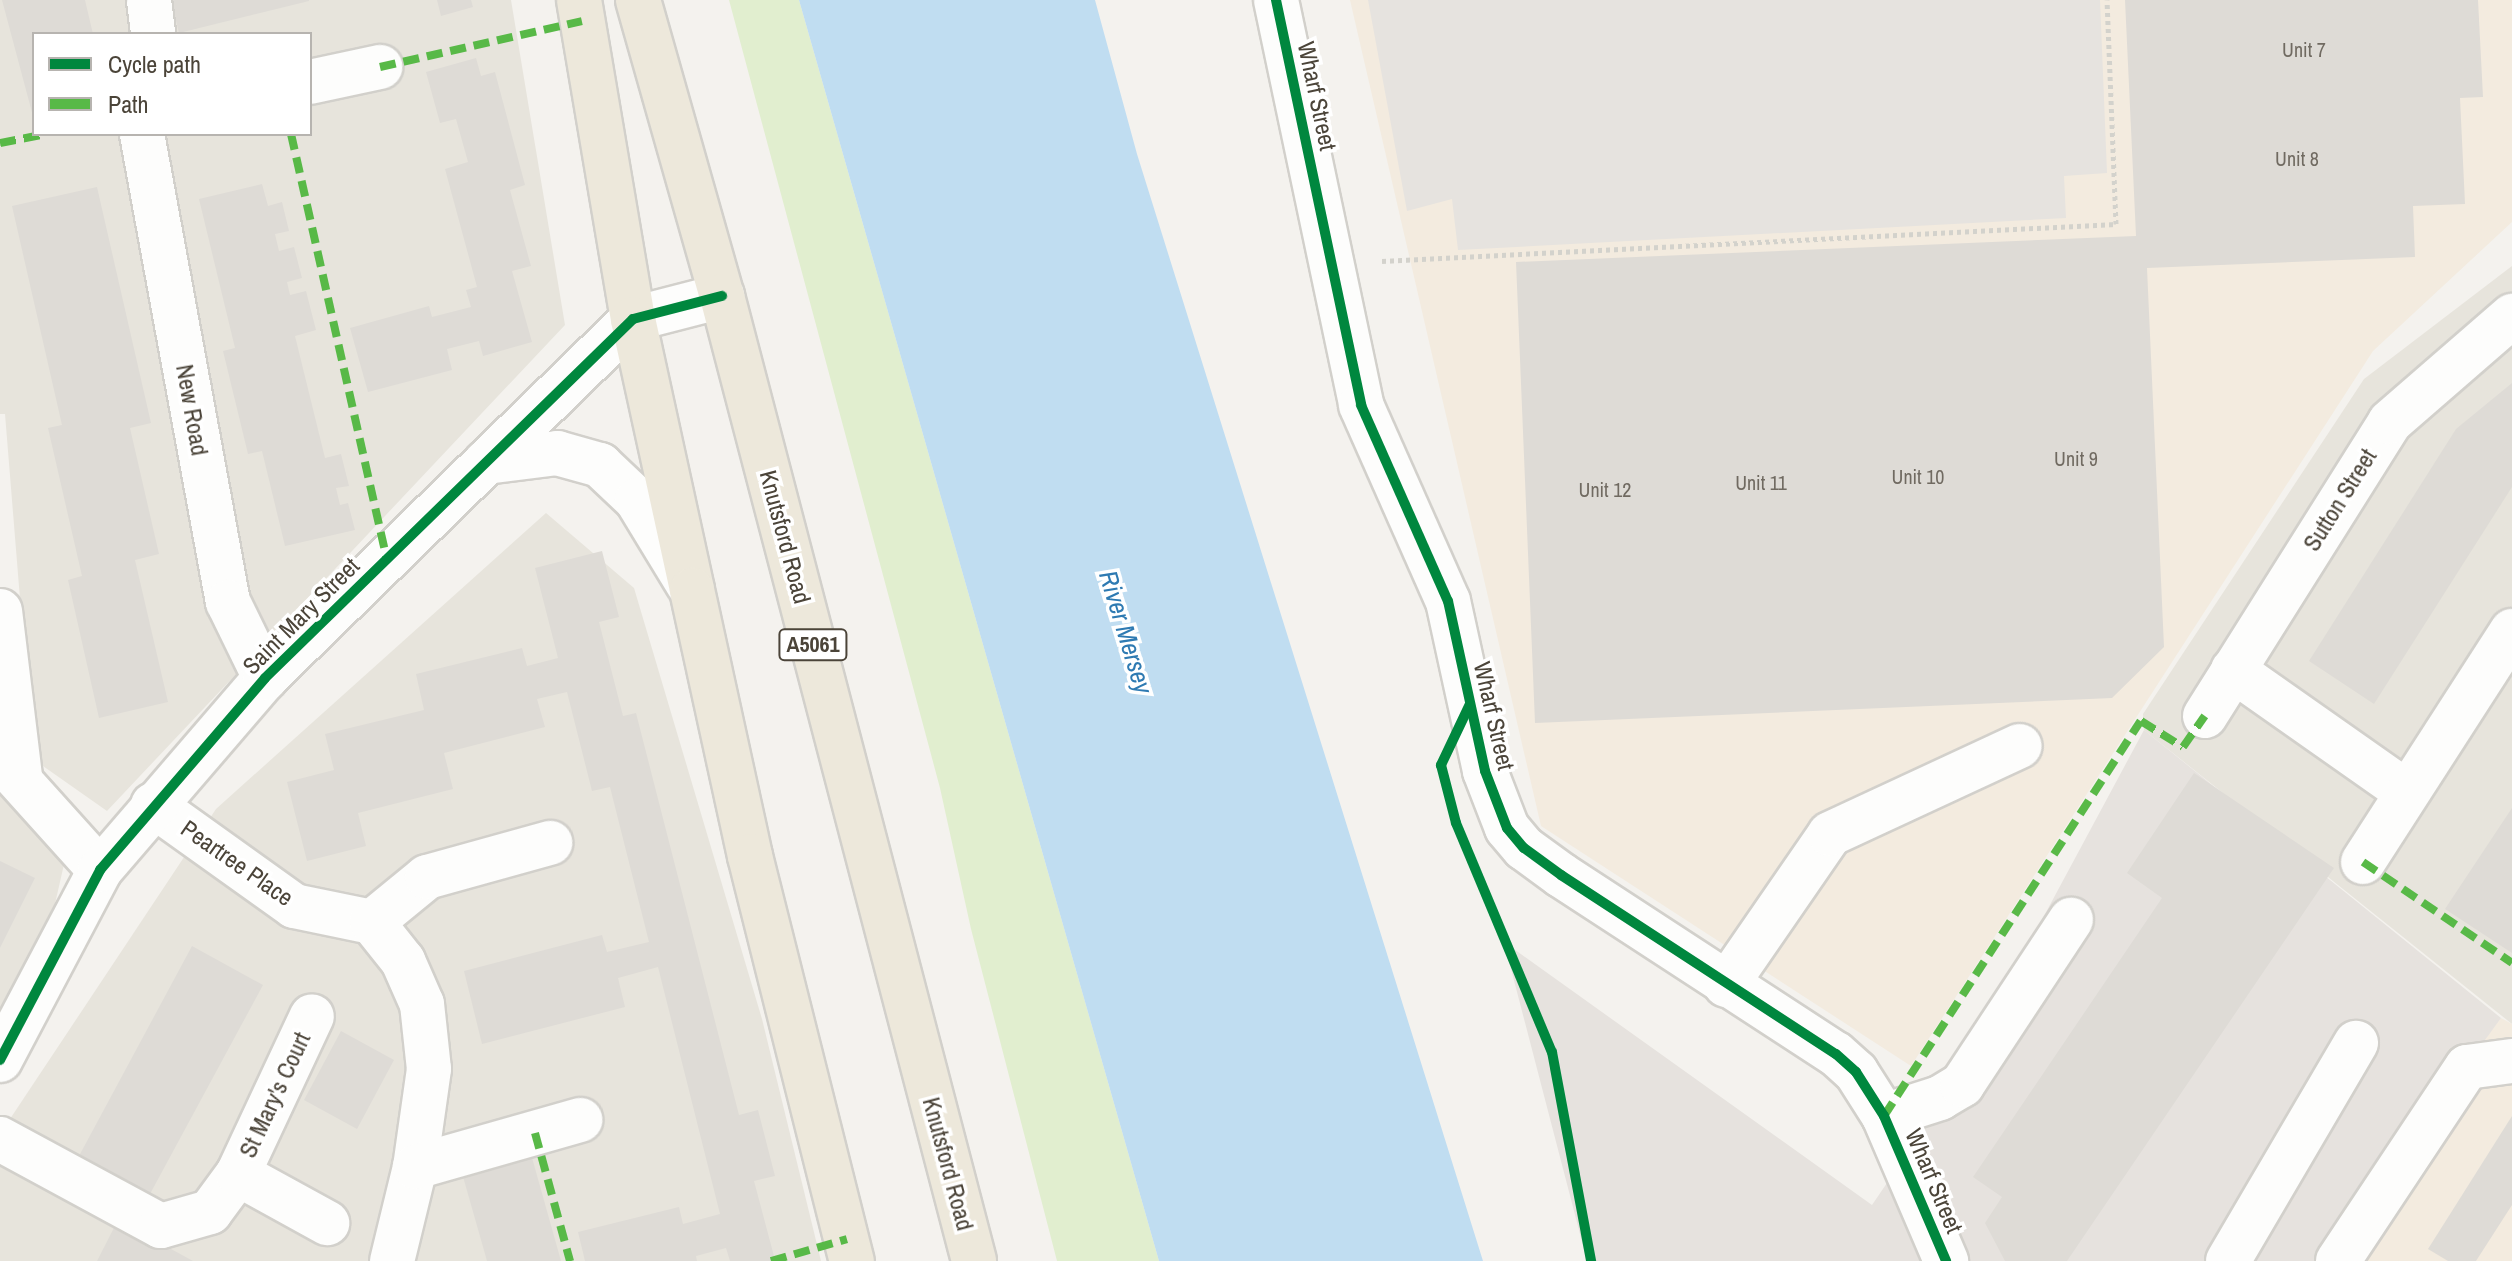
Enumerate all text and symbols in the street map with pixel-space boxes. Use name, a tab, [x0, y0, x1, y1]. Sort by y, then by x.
legend	[32, 32, 312, 136]
house number: Unit 7	[2282, 37, 2326, 61]
street label: Wharf Street	[1291, 39, 1343, 153]
text: Cycle path	[108, 48, 201, 80]
text: Path	[108, 88, 149, 120]
house number: Unit 8	[2275, 146, 2319, 170]
street label: New Road	[170, 362, 214, 458]
street label: Sutton Street	[2297, 444, 2383, 556]
house number: Unit 9	[2054, 446, 2098, 470]
house number: Unit 10	[1892, 464, 1944, 488]
street label: Knutsford Road	[753, 467, 817, 607]
house number: Unit 11	[1735, 470, 1787, 494]
house number: Unit 12	[1579, 477, 1631, 501]
street label: Saint Mary Street	[237, 552, 365, 680]
water label: River Mersey	[1093, 567, 1159, 697]
road number: A5061	[777, 627, 849, 663]
street label: Wharf Street	[1468, 659, 1520, 773]
street label: Peartree Place	[175, 814, 299, 912]
street label: St Mary's Court	[233, 1028, 317, 1162]
street label: Knutsford Road	[916, 1094, 980, 1234]
street label: Wharf Street	[1899, 1125, 1969, 1237]

